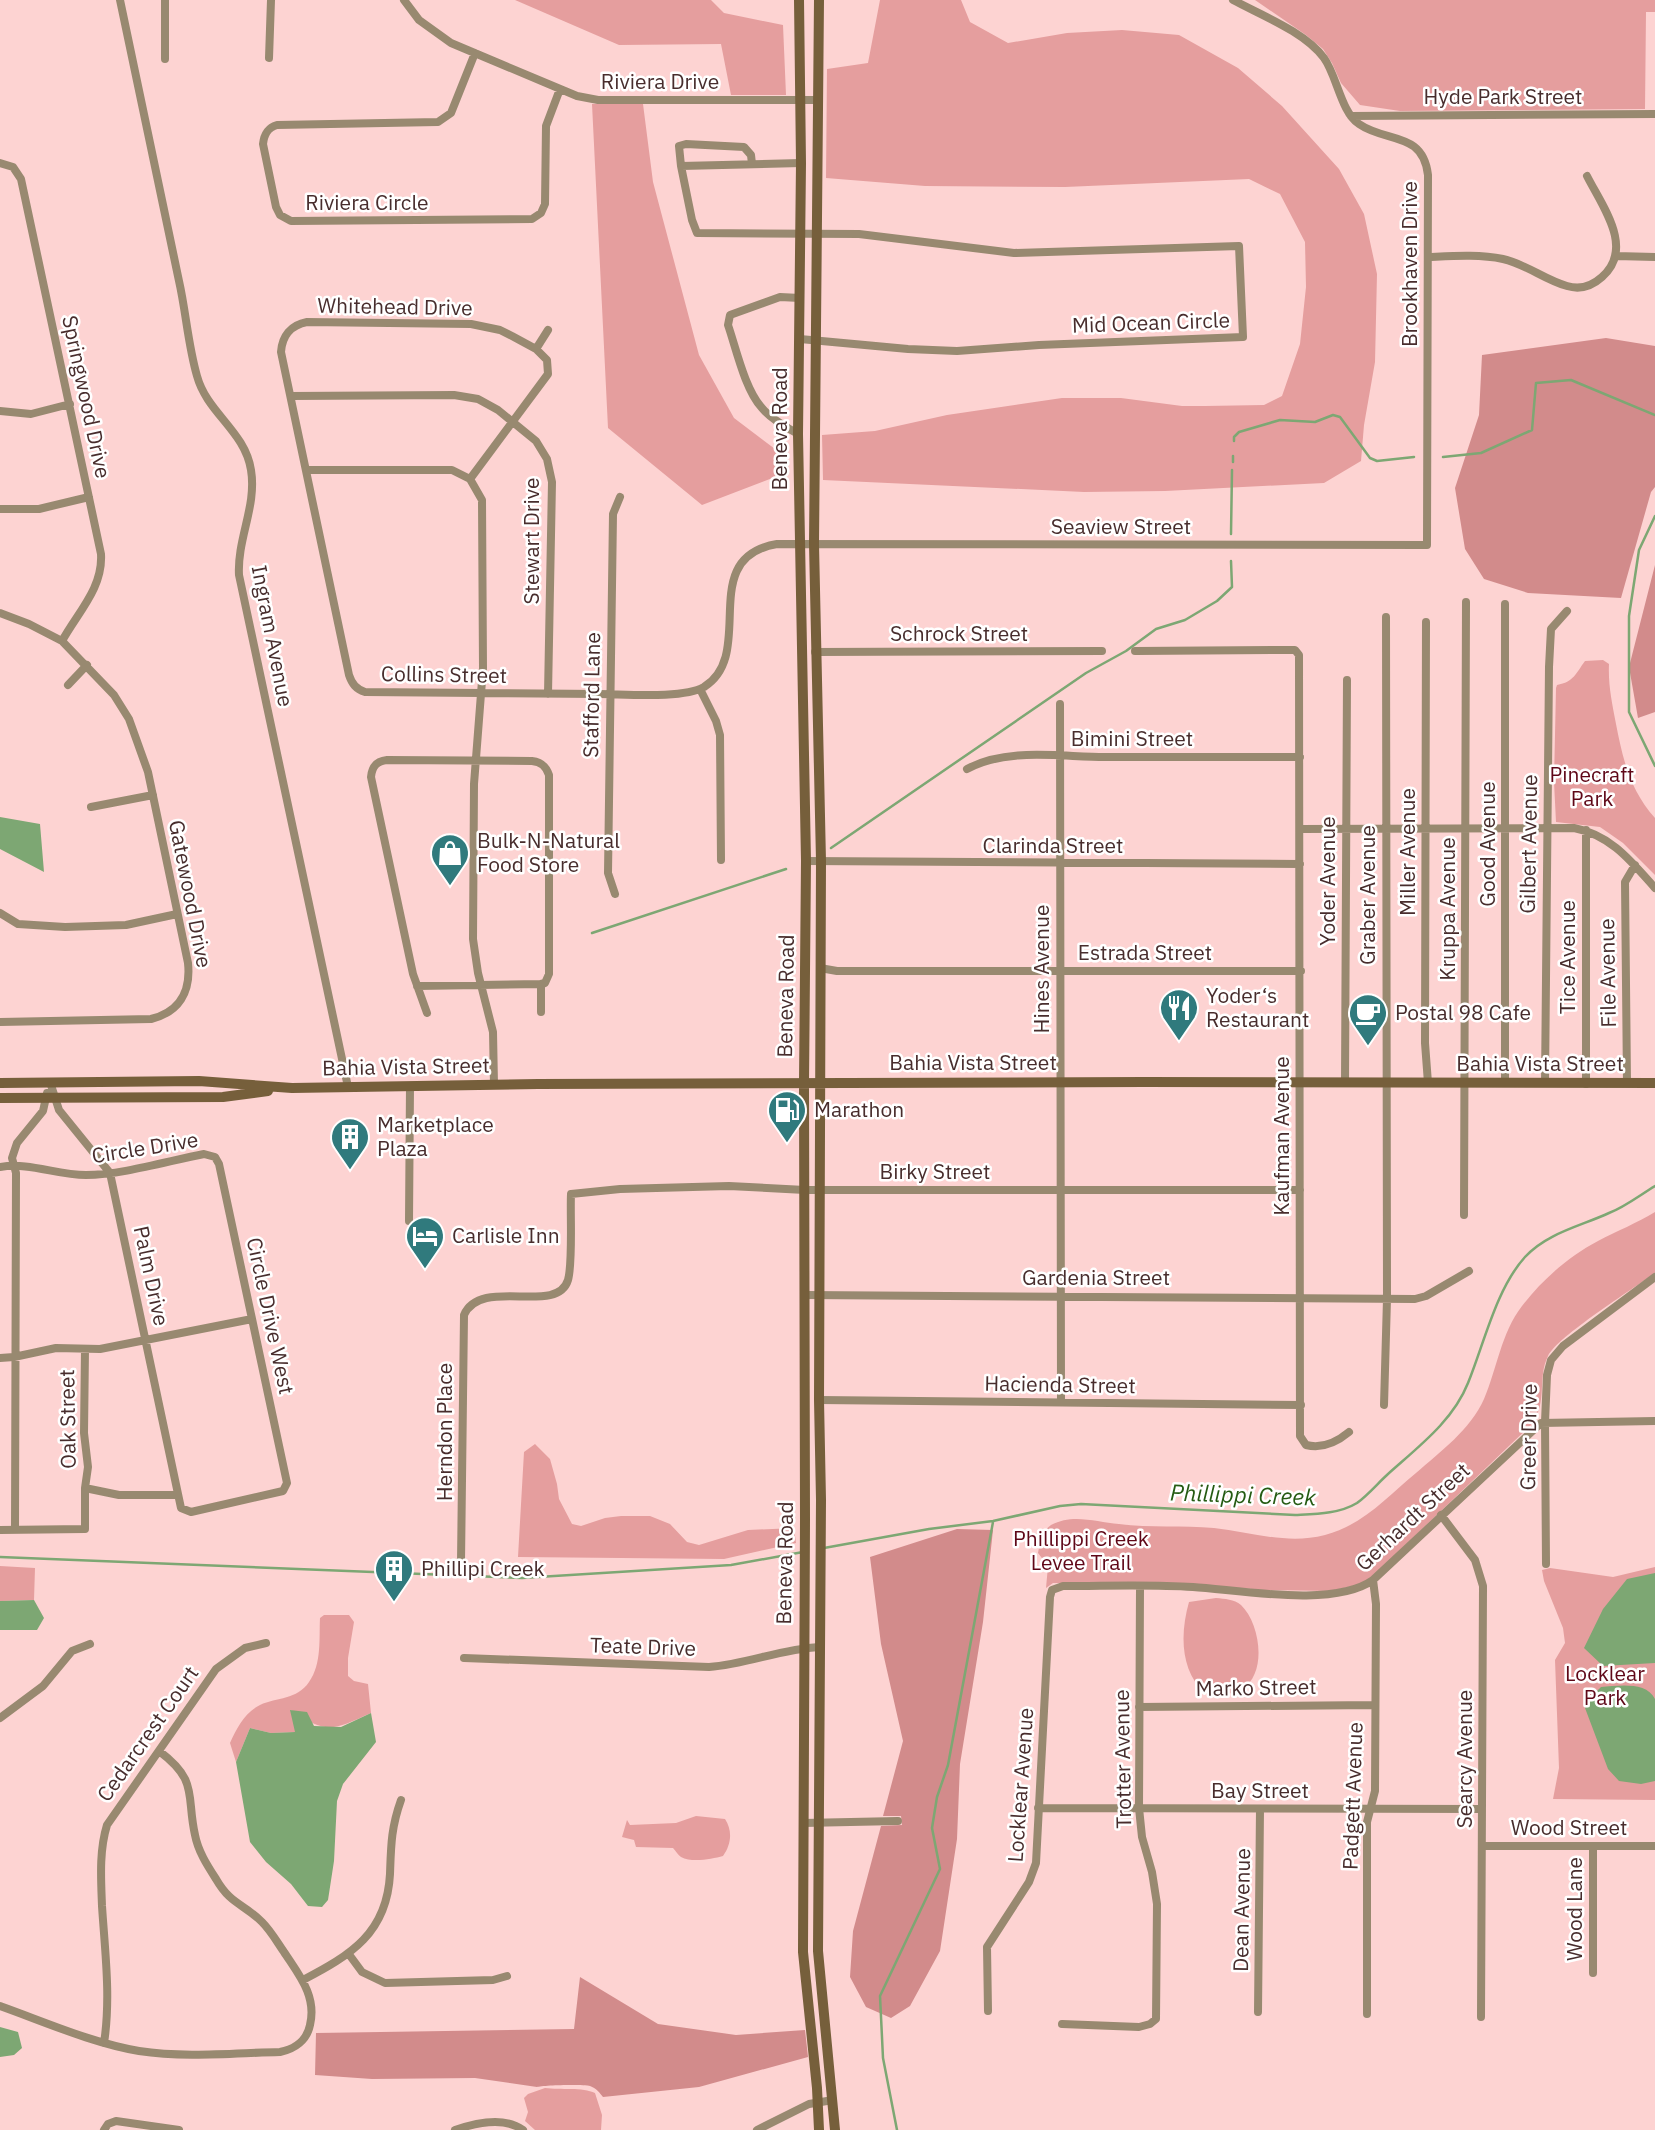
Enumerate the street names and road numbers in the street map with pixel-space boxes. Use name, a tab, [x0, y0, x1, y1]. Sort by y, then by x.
street label: Riviera Drive	[601, 67, 719, 95]
street label: Hyde Park Street	[1424, 82, 1582, 110]
street label: Brookhaven Drive	[1395, 181, 1423, 347]
street label: Riviera Circle	[305, 188, 429, 216]
street label: Whitehead Drive	[317, 291, 473, 321]
street label: Mid Ocean Circle	[1071, 305, 1230, 339]
street label: Springwood Drive	[56, 313, 118, 481]
street label: Beneva Road	[765, 367, 793, 491]
street label: Stewart Drive	[517, 478, 545, 604]
street label: Seaview Street	[1051, 512, 1191, 540]
street label: Ingram Avenue	[246, 563, 300, 709]
street label: Schrock Street	[890, 619, 1028, 647]
street label: Stafford Lane	[576, 632, 606, 758]
street label: Collins Street	[381, 659, 507, 689]
street label: Bimini Street	[1071, 724, 1193, 752]
street label: Gilbert Avenue	[1513, 774, 1543, 914]
street label: Good Avenue	[1473, 781, 1501, 907]
street label: Miller Avenue	[1393, 788, 1421, 916]
street label: Yoder Avenue	[1313, 816, 1341, 946]
street label: Gatewood Drive	[163, 818, 219, 970]
street label: Graber Avenue	[1353, 825, 1381, 965]
street label: Clarinda Street	[983, 831, 1123, 859]
street label: Kruppa Avenue	[1433, 837, 1461, 981]
street label: Tice Avenue	[1553, 900, 1581, 1014]
street label: Hines Avenue	[1027, 905, 1055, 1033]
street label: File Avenue	[1592, 918, 1622, 1028]
street label: Beneva Road	[770, 934, 800, 1058]
street label: Estrada Street	[1078, 938, 1212, 966]
street label: Bahia Vista Street	[889, 1048, 1057, 1076]
street label: Bahia Vista Street	[1456, 1049, 1624, 1077]
street label: Bahia Vista Street	[322, 1051, 490, 1081]
street label: Kaufman Avenue	[1267, 1056, 1295, 1216]
street label: Circle Drive	[90, 1125, 200, 1169]
street label: Birky Street	[880, 1157, 990, 1185]
street label: Palm Drive	[128, 1223, 176, 1328]
street label: Circle Drive West	[241, 1235, 301, 1397]
street label: Gardenia Street	[1022, 1263, 1170, 1291]
street label: Herndon Place	[430, 1363, 458, 1501]
street label: Oak Street	[52, 1369, 82, 1469]
street label: Hacienda Street	[984, 1369, 1136, 1399]
street label: Greer Drive	[1513, 1383, 1543, 1491]
street label: Gerhardt Street	[1349, 1456, 1476, 1577]
street label: Beneva Road	[769, 1501, 799, 1625]
street label: Teate Drive	[590, 1630, 696, 1662]
street label: Cedarcrest Court	[90, 1660, 204, 1807]
street label: Marko Street	[1195, 1672, 1317, 1702]
street label: Trotter Avenue	[1107, 1689, 1137, 1829]
street label: Searcy Avenue	[1450, 1690, 1478, 1828]
street label: Locklear Avenue	[1001, 1707, 1039, 1863]
street label: Padgett Avenue	[1335, 1722, 1369, 1870]
street label: Bay Street	[1211, 1776, 1309, 1804]
street label: Wood Street	[1511, 1813, 1627, 1841]
street label: Dean Avenue	[1226, 1848, 1256, 1972]
street label: Wood Lane	[1560, 1857, 1588, 1961]

